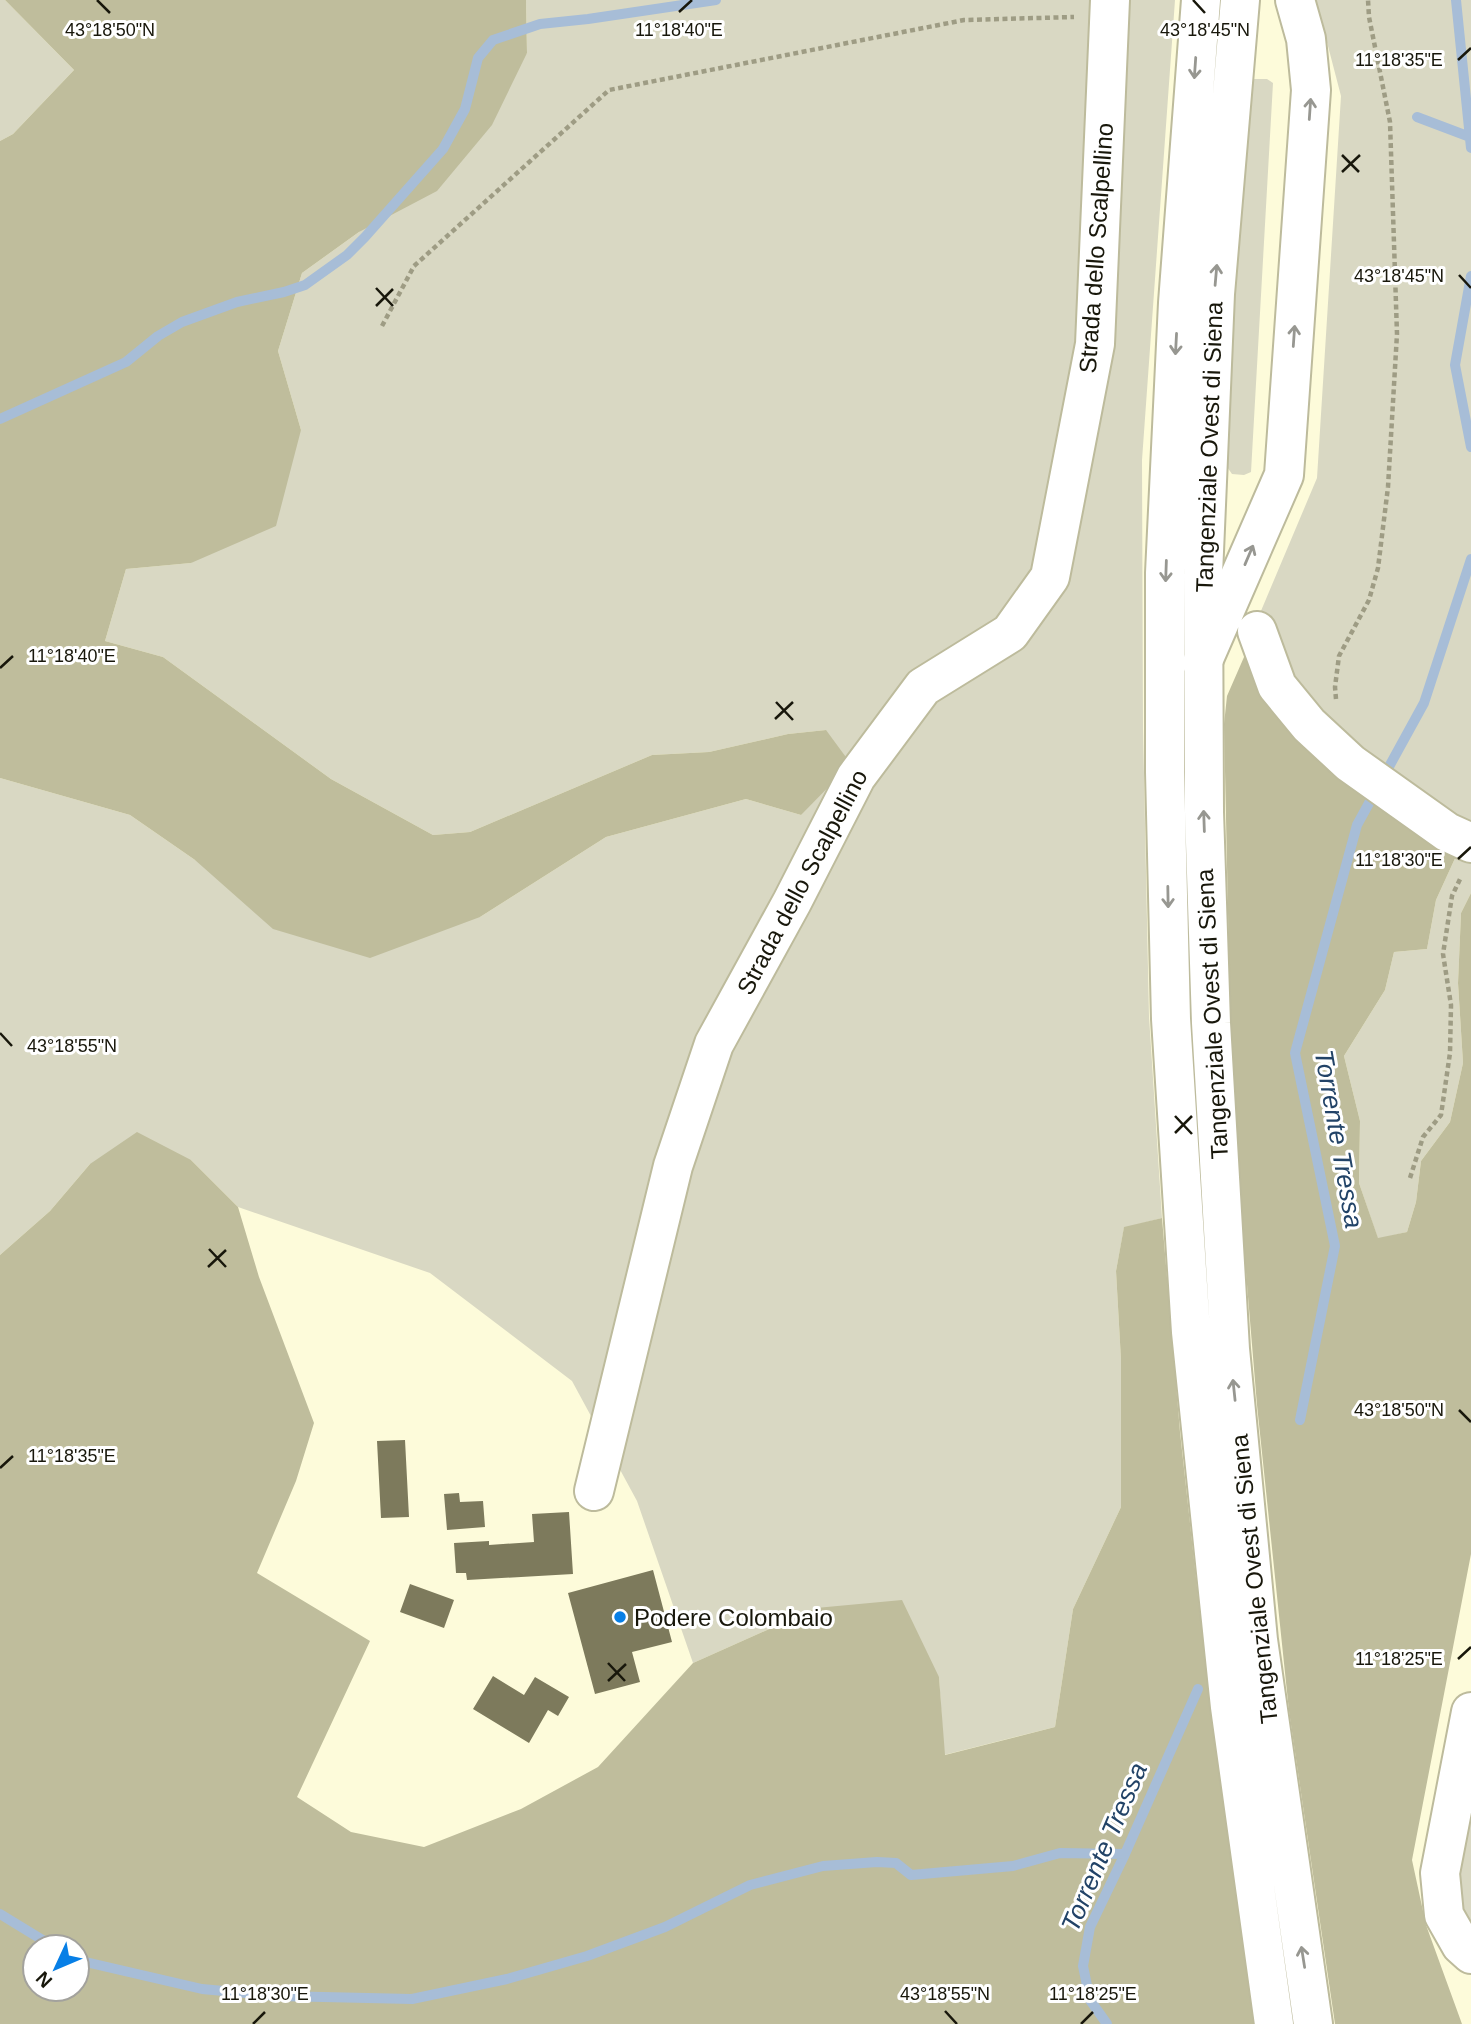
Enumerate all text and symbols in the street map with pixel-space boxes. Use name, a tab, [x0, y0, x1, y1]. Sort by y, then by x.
text: 43°18'50"N	[65, 20, 155, 40]
text: 11°18'40"E	[635, 20, 723, 40]
text: 43°18'45"N	[1160, 20, 1250, 40]
text: 11°18'35"E	[1355, 50, 1443, 70]
one-way arrow	[1188, 56, 1201, 79]
one-way arrow	[1304, 98, 1317, 120]
street label: Strada dello Scalpellino	[1074, 122, 1118, 374]
one-way arrow	[1210, 264, 1223, 287]
text: 43°18'45"N	[1354, 266, 1444, 286]
street label: Tangenziale Ovest di Siena	[1190, 301, 1228, 593]
one-way arrow	[1288, 325, 1301, 347]
one-way arrow	[1169, 332, 1182, 355]
one-way arrow	[1243, 545, 1256, 567]
one-way arrow	[1159, 559, 1172, 582]
text: 11°18'40"E	[28, 646, 116, 666]
street label: Strada dello Scalpellino	[731, 765, 873, 999]
one-way arrow	[1197, 809, 1211, 832]
text: 11°18'30"E	[1355, 850, 1443, 870]
street label: Tangenziale Ovest di Siena	[1191, 867, 1233, 1160]
one-way arrow	[1161, 885, 1175, 908]
text: 43°18'55"N	[27, 1036, 117, 1056]
water label: Torrente Tressa	[1309, 1047, 1369, 1231]
one-way arrow	[1227, 1380, 1240, 1402]
text: 43°18'50"N	[1354, 1400, 1444, 1420]
street label: Tangenziale Ovest di Siena	[1225, 1432, 1283, 1725]
text: 11°18'35"E	[28, 1446, 116, 1466]
place label: Podere Colombaio	[634, 1604, 833, 1631]
marker: Podere Colombaio	[612, 1609, 628, 1625]
text: 11°18'25"E	[1355, 1649, 1443, 1669]
water label: Torrente Tressa	[1055, 1758, 1153, 1936]
north arrow	[21, 1933, 91, 2003]
one-way arrow	[1296, 1946, 1309, 1968]
text: N	[32, 1967, 56, 1992]
text: 11°18'30"E	[221, 1984, 309, 2004]
text: 43°18'55"N	[900, 1984, 990, 2004]
text: 11°18'25"E	[1049, 1984, 1137, 2004]

